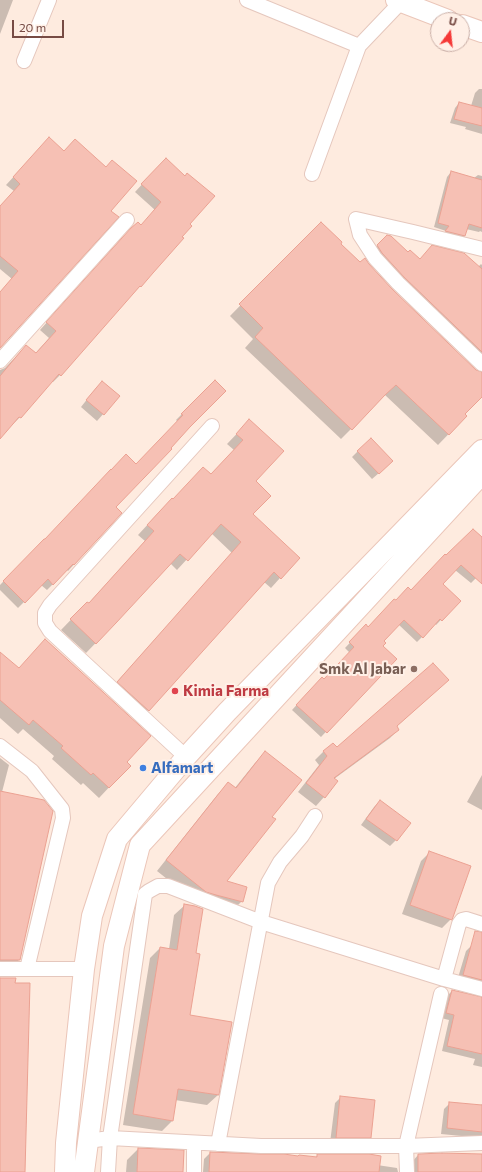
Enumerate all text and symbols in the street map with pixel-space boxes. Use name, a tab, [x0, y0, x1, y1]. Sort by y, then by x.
scale bar	[14, 12, 66, 38]
north arrow	[430, 12, 470, 52]
text: U	[447, 14, 459, 28]
text: 20 m	[19, 20, 46, 34]
place label: Smk Al Jabar	[319, 660, 406, 678]
marker: Smk Al Jabar	[409, 664, 419, 674]
place label: Kimia Farma	[183, 682, 269, 700]
marker: Kimia Farma	[170, 686, 180, 696]
place label: Alfamart	[151, 759, 213, 777]
marker: Alfamart	[138, 763, 148, 773]

